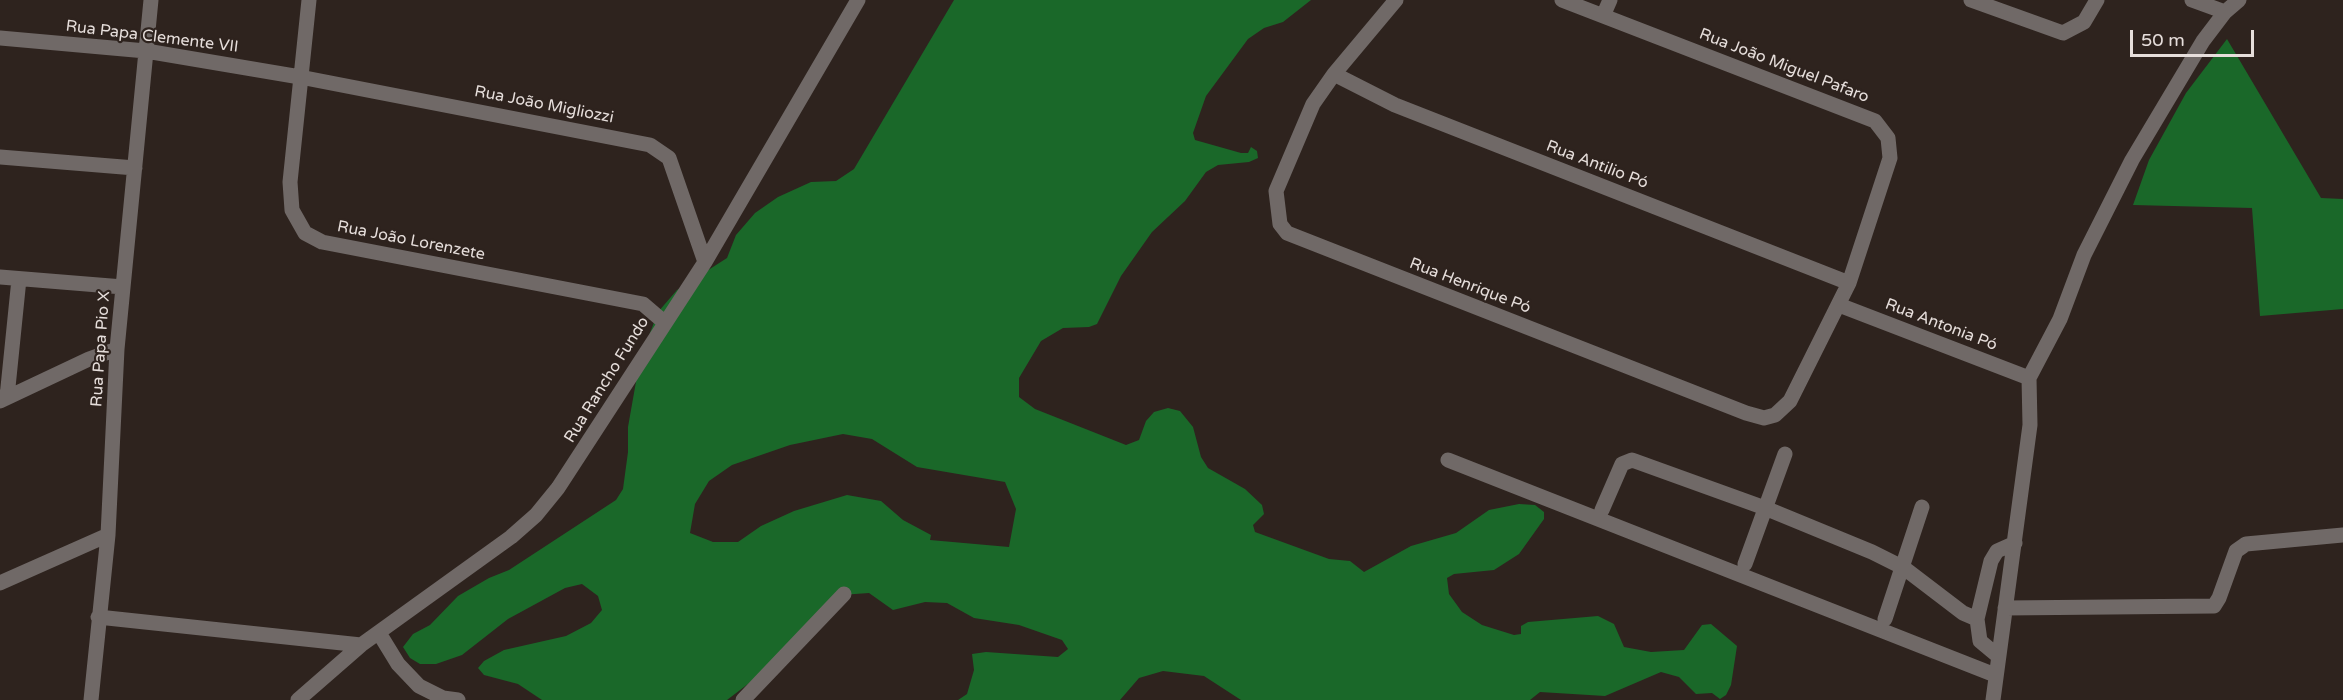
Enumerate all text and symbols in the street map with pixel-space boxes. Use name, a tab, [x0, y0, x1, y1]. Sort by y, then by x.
street label: Rua Papa Clemente VII	[65, 17, 239, 57]
scale bar	[2133, 18, 2258, 56]
street label: Rua João Miguel Pafaro	[1696, 25, 1872, 107]
text: 50 m	[2141, 29, 2185, 51]
street label: Rua João Migliozzi	[473, 82, 615, 128]
street label: Rua Antilio Pó	[1543, 137, 1651, 193]
street label: Rua João Lorenzete	[336, 217, 486, 265]
street label: Rua Henrique Pó	[1407, 254, 1533, 318]
street label: Rua Papa Pio X	[87, 290, 115, 408]
street label: Rua Antonia Pó	[1882, 295, 2000, 355]
street label: Rua Rancho Fundo	[560, 313, 654, 447]

